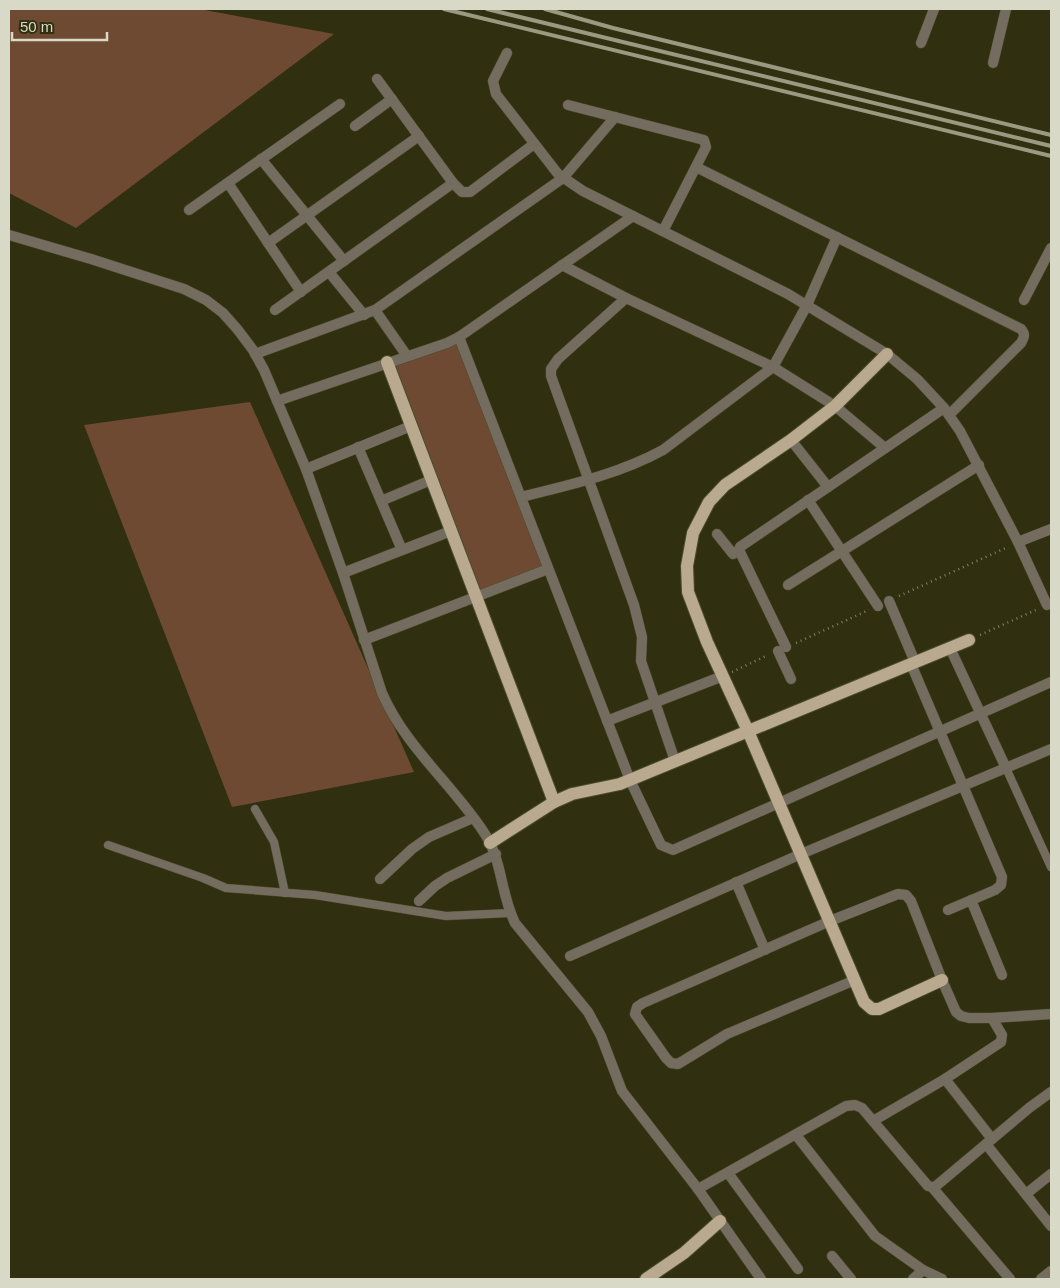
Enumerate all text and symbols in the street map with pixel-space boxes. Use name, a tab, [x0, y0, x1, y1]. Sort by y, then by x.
scale bar	[12, 10, 108, 42]
text: 50 m	[20, 18, 53, 35]

